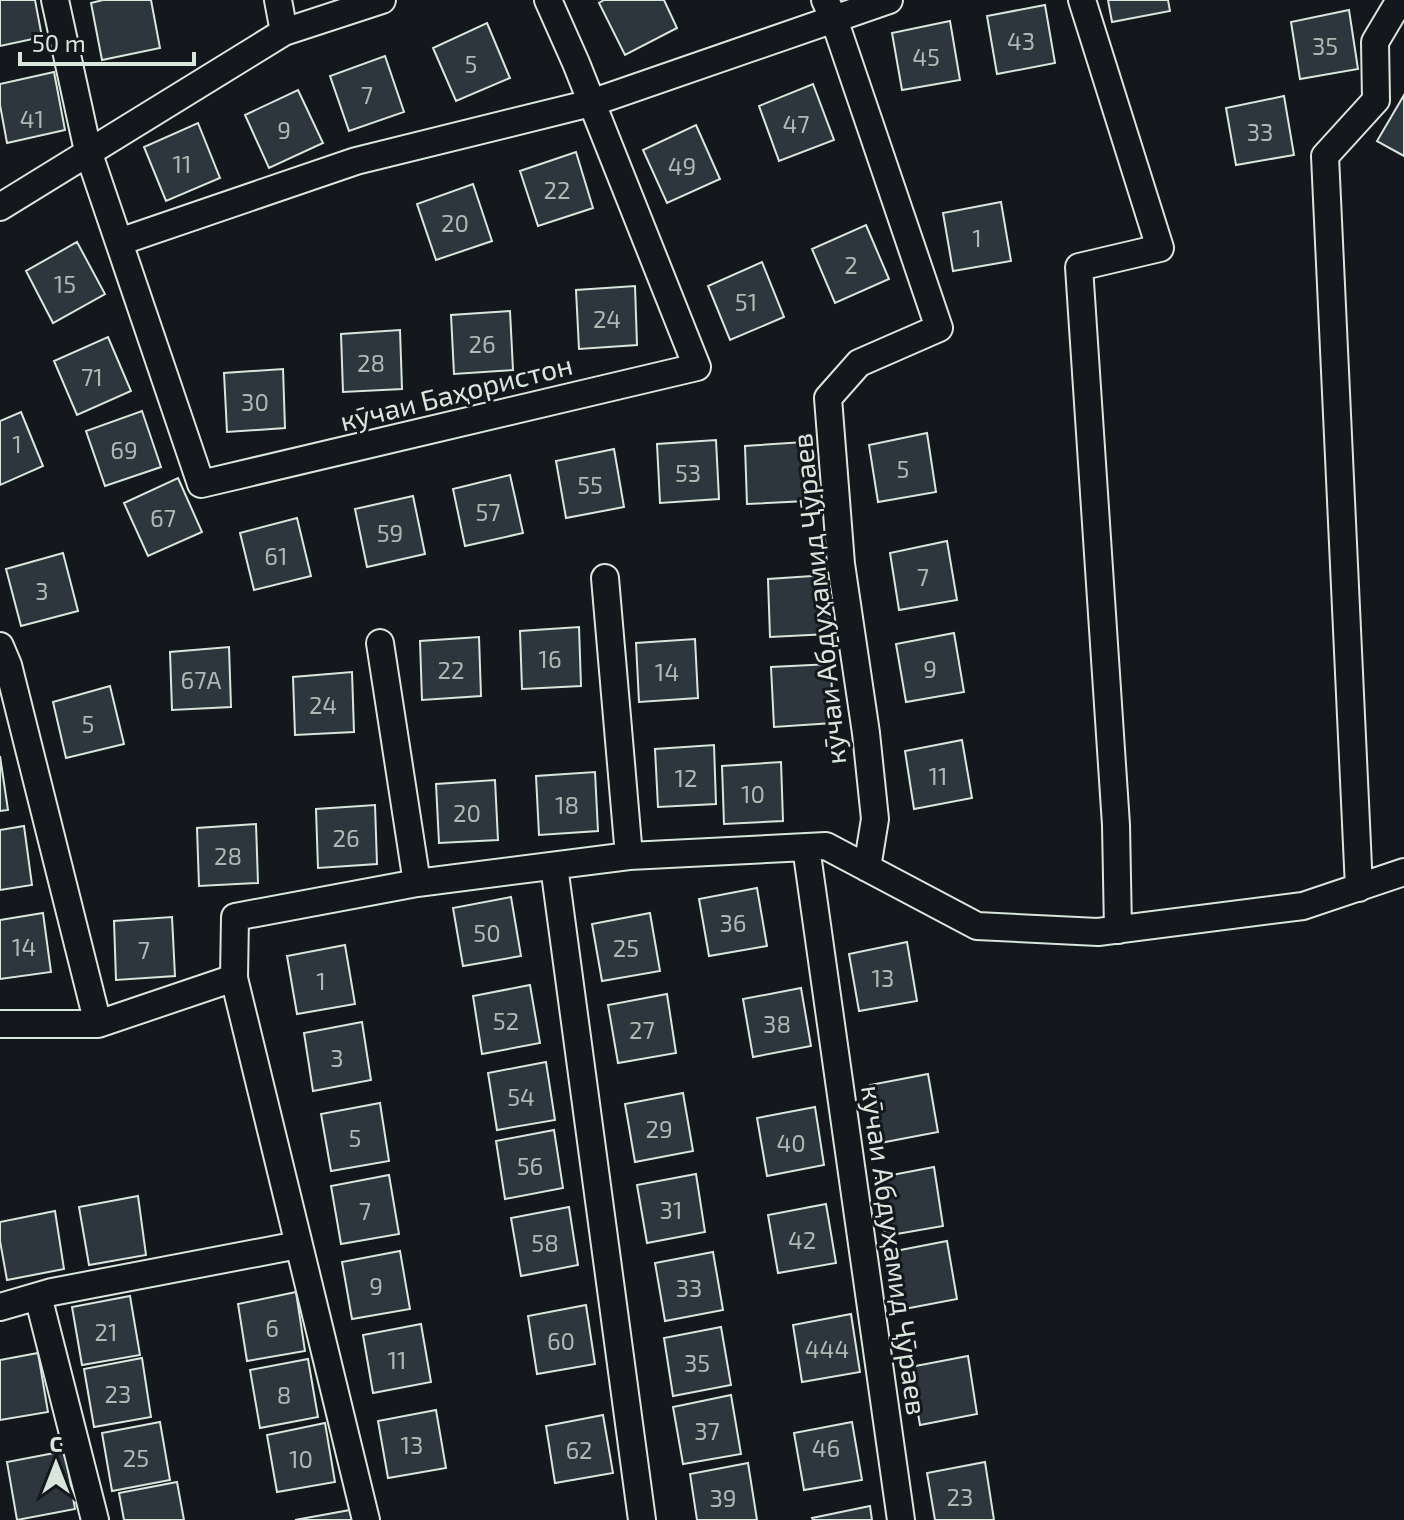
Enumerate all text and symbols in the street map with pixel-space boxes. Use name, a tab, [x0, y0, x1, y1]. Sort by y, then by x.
scale bar	[20, 16, 194, 66]
house number: 43	[1007, 26, 1035, 55]
text: 50 m	[32, 28, 86, 57]
house number: 35	[1312, 31, 1338, 60]
house number: 45	[912, 42, 940, 71]
house number: 5	[465, 49, 477, 78]
house number: 7	[361, 80, 373, 109]
house number: 41	[20, 104, 44, 133]
house number: 47	[782, 109, 810, 138]
house number: 9	[277, 115, 291, 144]
house number: 33	[1247, 117, 1273, 146]
house number: 11	[172, 149, 192, 178]
house number: 49	[668, 151, 696, 180]
house number: 22	[544, 175, 570, 204]
house number: 20	[441, 208, 469, 237]
house number: 1	[972, 223, 982, 252]
house number: 2	[844, 250, 858, 279]
house number: 15	[54, 269, 76, 298]
house number: 51	[735, 287, 757, 316]
house number: 24	[593, 304, 621, 333]
house number: 26	[468, 329, 496, 358]
street label: кӯчаи Баҳористон	[336, 347, 576, 437]
house number: 28	[357, 348, 385, 377]
house number: 71	[81, 362, 103, 391]
house number: 30	[241, 387, 269, 416]
house number: 1	[12, 429, 22, 458]
street label: кӯчаи Абдуҳамид Ҷӯраев	[784, 432, 852, 766]
house number: 69	[110, 435, 138, 464]
house number: 5	[897, 454, 909, 483]
house number: 53	[675, 458, 701, 487]
house number: 55	[577, 470, 603, 499]
house number: 57	[475, 497, 501, 526]
house number: 67	[150, 503, 176, 532]
house number: 59	[377, 518, 403, 547]
house number: 61	[264, 541, 288, 570]
house number: 7	[917, 562, 929, 591]
house number: 3	[35, 576, 49, 605]
house number: 16	[538, 644, 562, 673]
house number: 9	[923, 654, 937, 683]
house number: 22	[438, 655, 464, 684]
house number: 14	[655, 657, 679, 686]
house number: 67А	[181, 665, 222, 694]
house number: 24	[309, 690, 337, 719]
house number: 5	[82, 709, 94, 738]
house number: 11	[928, 761, 948, 790]
house number: 12	[674, 763, 698, 792]
house number: 10	[741, 779, 765, 808]
house number: 18	[555, 790, 579, 819]
house number: 20	[453, 798, 481, 827]
house number: 26	[332, 823, 360, 852]
house number: 28	[214, 841, 242, 870]
house number: 36	[719, 908, 747, 937]
house number: 50	[473, 918, 501, 947]
house number: 14	[12, 932, 36, 961]
house number: 25	[613, 933, 639, 962]
house number: 7	[138, 935, 150, 964]
house number: 13	[872, 963, 894, 992]
house number: 1	[316, 966, 326, 995]
house number: 52	[493, 1006, 519, 1035]
house number: 38	[763, 1009, 791, 1038]
house number: 27	[629, 1015, 655, 1044]
house number: 3	[330, 1043, 344, 1072]
house number: 54	[507, 1082, 535, 1111]
street label: кӯчаи Абдуҳамид Ҷӯраев	[855, 1083, 935, 1417]
house number: 29	[645, 1114, 673, 1143]
house number: 5	[349, 1123, 361, 1152]
house number: 40	[776, 1128, 806, 1157]
house number: 56	[517, 1151, 543, 1180]
house number: 31	[660, 1195, 682, 1224]
house number: 7	[359, 1196, 371, 1225]
house number: 42	[788, 1225, 816, 1254]
house number: 58	[531, 1228, 559, 1257]
house number: 9	[369, 1271, 383, 1300]
house number: 33	[676, 1273, 702, 1302]
house number: 6	[265, 1313, 279, 1342]
house number: 21	[94, 1317, 118, 1346]
house number: 60	[547, 1326, 575, 1355]
house number: 444	[805, 1334, 849, 1363]
house number: 11	[387, 1345, 407, 1374]
house number: 35	[684, 1348, 710, 1377]
house number: 23	[105, 1379, 131, 1408]
house number: 8	[277, 1380, 291, 1409]
house number: 37	[694, 1416, 720, 1445]
north arrow	[16, 1424, 96, 1504]
text: С	[50, 1430, 63, 1456]
house number: 13	[401, 1430, 423, 1459]
house number: 46	[812, 1433, 840, 1462]
house number: 62	[565, 1435, 593, 1464]
house number: 25	[123, 1443, 149, 1472]
house number: 10	[289, 1444, 313, 1473]
house number: 23	[947, 1482, 973, 1511]
house number: 39	[709, 1483, 737, 1512]

